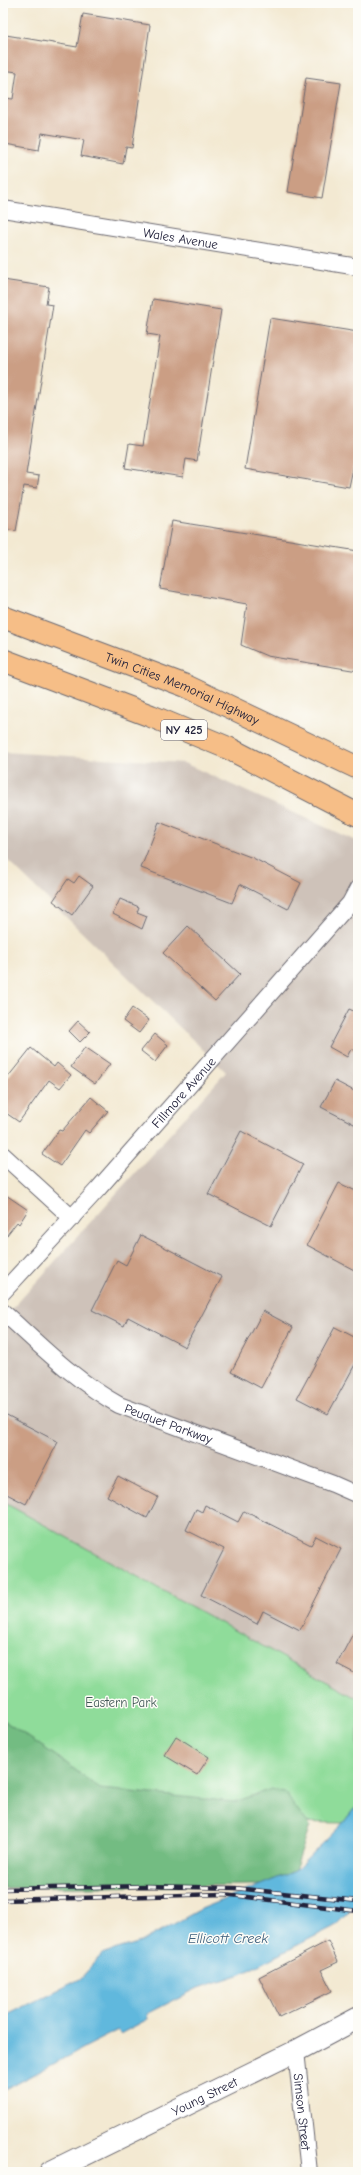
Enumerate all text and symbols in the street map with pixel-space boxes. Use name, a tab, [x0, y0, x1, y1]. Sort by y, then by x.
street label: Wales Avenue	[142, 225, 220, 252]
street label: Twin Cities Memorial Highway	[103, 649, 262, 728]
road number: NY 425	[161, 720, 207, 740]
street label: Fillmore Avenue	[148, 1054, 219, 1131]
street label: Peuquet Parkway	[122, 1401, 215, 1447]
park label: Eastern Park	[85, 1695, 157, 1710]
water label: Ellicott Creek	[188, 1930, 268, 1947]
street label: Simson Street	[290, 2072, 314, 2152]
street label: Young Street	[169, 2073, 241, 2119]

